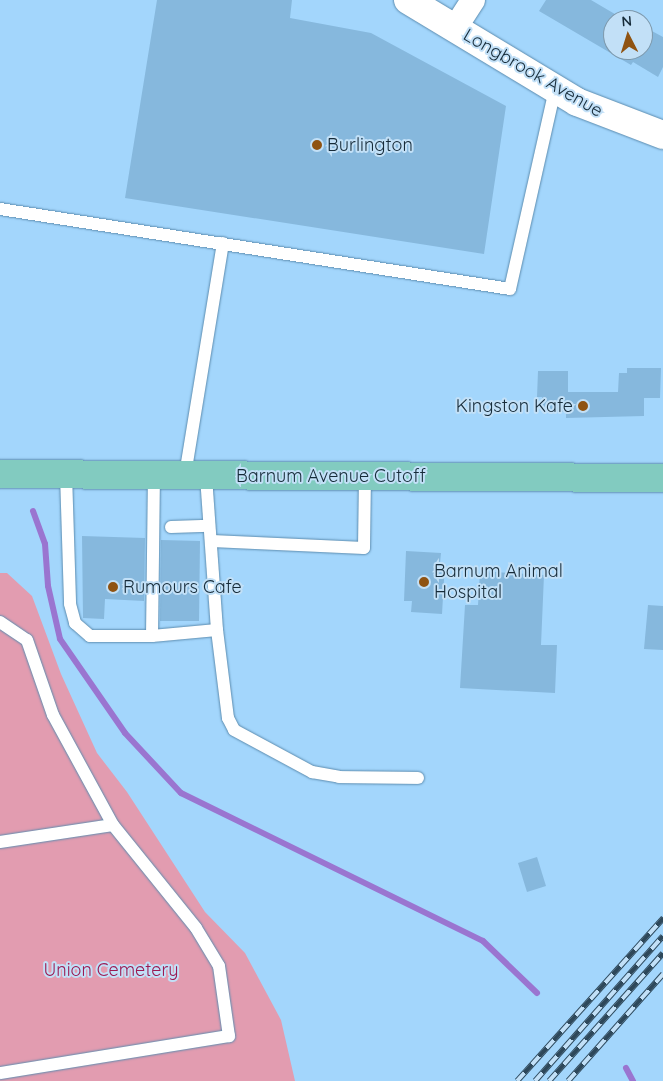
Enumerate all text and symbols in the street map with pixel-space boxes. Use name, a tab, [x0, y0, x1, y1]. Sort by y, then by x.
north arrow	[603, 10, 653, 60]
text: N	[621, 12, 633, 30]
street label: Longbrook Avenue	[459, 24, 607, 122]
place label: Burlington	[327, 134, 413, 156]
marker: Burlington	[311, 139, 323, 151]
place label: Kingston Kafe	[456, 395, 573, 417]
marker: Kingston Kafe	[577, 400, 589, 412]
street label: Barnum Avenue Cutoff	[236, 465, 426, 487]
place label: Barnum Animal Hospital	[434, 561, 563, 604]
place label: Rumours Cafe	[123, 576, 242, 598]
marker: Barnum Animal Hospital	[418, 576, 430, 588]
marker: Rumours Cafe	[107, 581, 119, 593]
park label: Union Cemetery	[43, 959, 179, 981]

